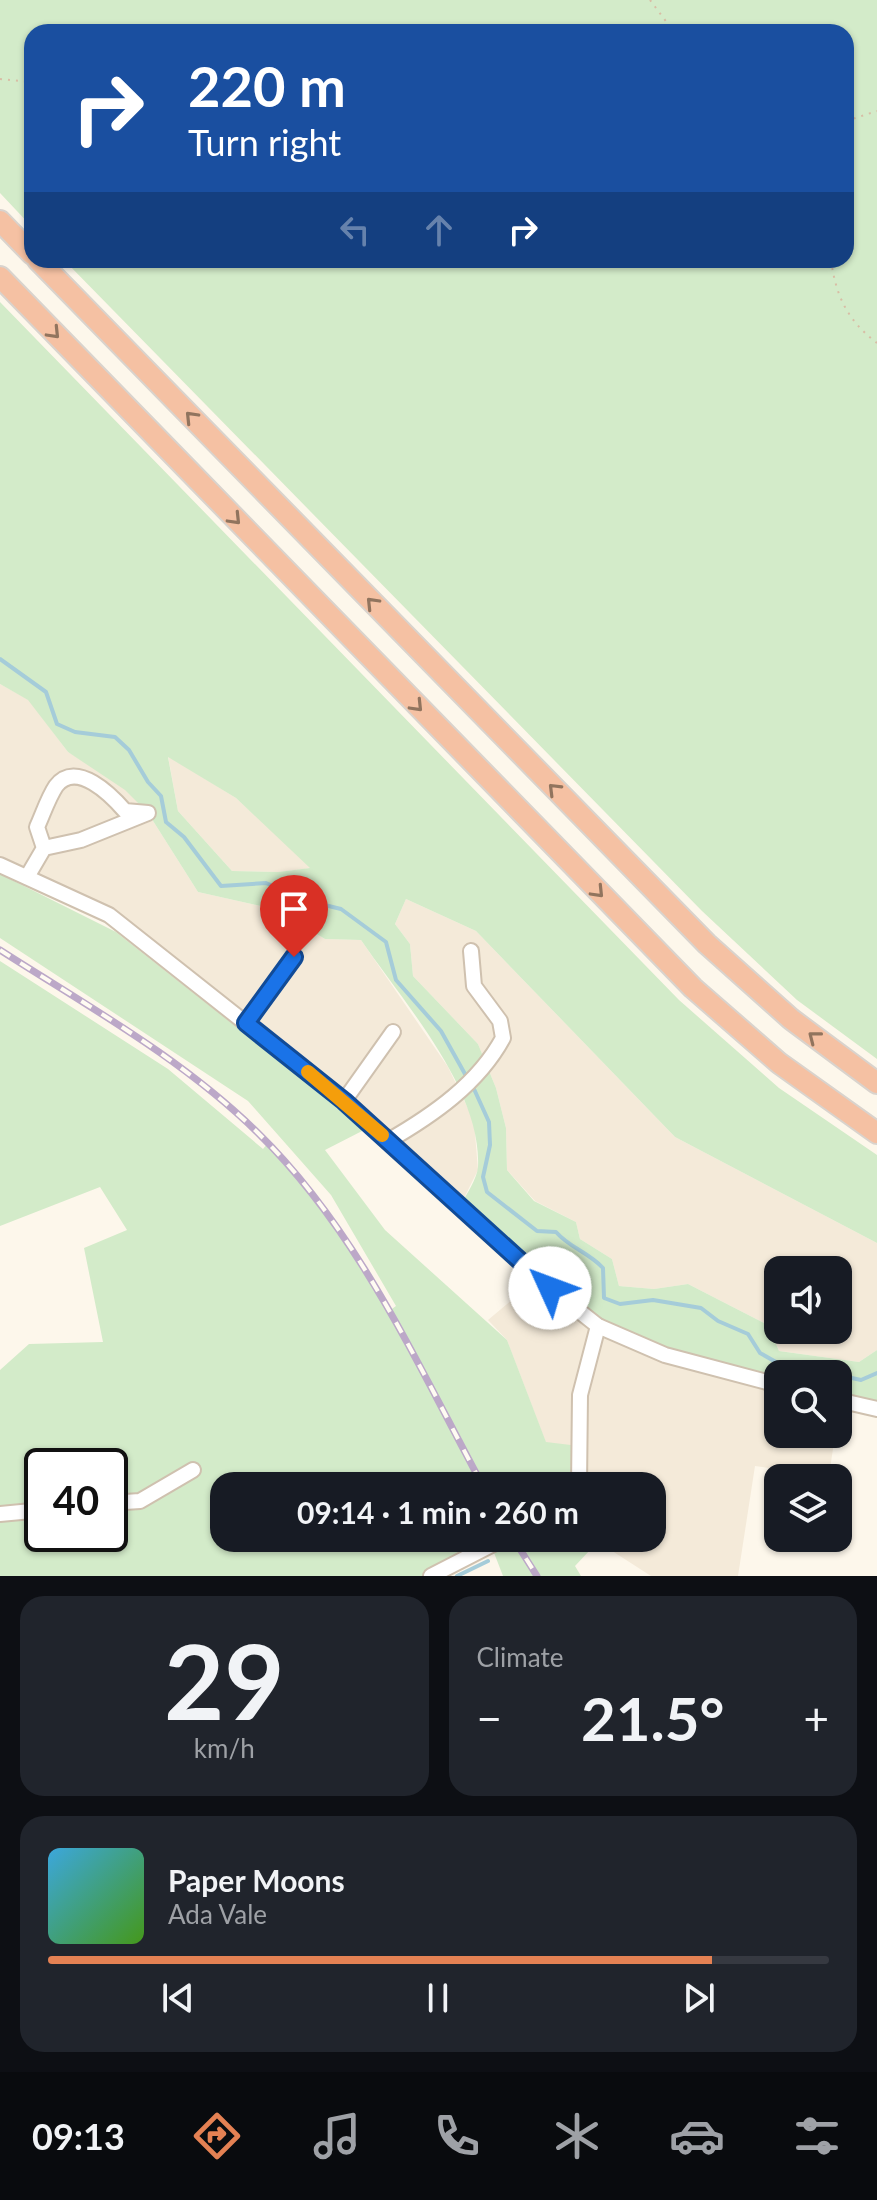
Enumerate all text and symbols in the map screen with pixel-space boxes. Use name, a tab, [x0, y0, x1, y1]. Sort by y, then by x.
text: 220 m	[188, 52, 346, 119]
icon: right	[56, 56, 160, 160]
text: Turn right	[188, 120, 341, 164]
icon: left	[333, 208, 377, 252]
icon: ahead	[417, 208, 461, 252]
icon: right	[501, 208, 545, 252]
one-way arrow	[45, 324, 60, 338]
one-way arrow	[186, 411, 200, 426]
one-way arrow	[226, 510, 241, 524]
one-way arrow	[366, 598, 381, 612]
one-way arrow	[408, 697, 422, 711]
one-way arrow	[548, 784, 563, 798]
pin	[260, 875, 328, 957]
one-way arrow	[589, 883, 603, 897]
icon: arrive	[272, 887, 316, 931]
one-way arrow	[809, 1032, 823, 1047]
position arrow	[508, 1246, 592, 1330]
map controls	[764, 1256, 852, 1552]
button: sound	[764, 1256, 852, 1344]
button: search	[764, 1360, 852, 1448]
speed limit sign: 40	[24, 1448, 128, 1552]
button: layers	[764, 1464, 852, 1552]
text: 09:14 · 1 min · 260 m	[297, 1494, 579, 1530]
text: 29	[164, 1617, 285, 1742]
text: Climate	[477, 1641, 563, 1673]
text: 21.5°	[581, 1682, 725, 1754]
text: −	[477, 1692, 502, 1744]
text: +	[803, 1692, 829, 1744]
text: km/h	[194, 1732, 255, 1764]
text: Paper Moons	[168, 1862, 345, 1898]
text: Ada Vale	[168, 1898, 267, 1930]
icon: previous	[156, 1976, 200, 2020]
icon: pause	[416, 1976, 460, 2020]
icon: next	[677, 1976, 721, 2020]
icon: directions	[189, 2108, 245, 2164]
icon: music	[309, 2108, 365, 2164]
icon: phone	[429, 2108, 485, 2164]
icon: climate	[549, 2108, 605, 2164]
icon: car	[669, 2108, 725, 2164]
icon: filters	[789, 2108, 845, 2164]
text: 09:13	[32, 2114, 125, 2158]

